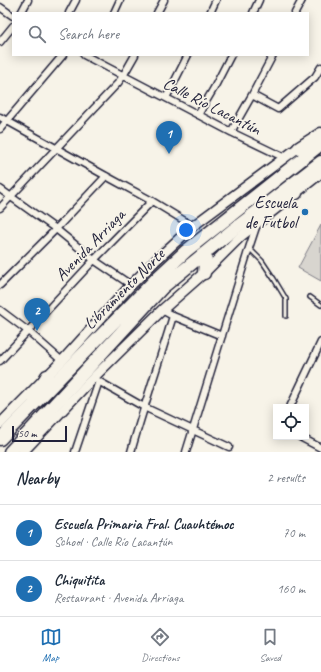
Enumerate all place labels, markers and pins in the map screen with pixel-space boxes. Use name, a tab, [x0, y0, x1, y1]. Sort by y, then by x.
pin: 1	[156, 121, 182, 154]
place label: Escuela de Futbol	[245, 192, 300, 233]
marker: Escuela de Futbol	[300, 207, 310, 217]
pin: 2	[24, 298, 50, 331]

